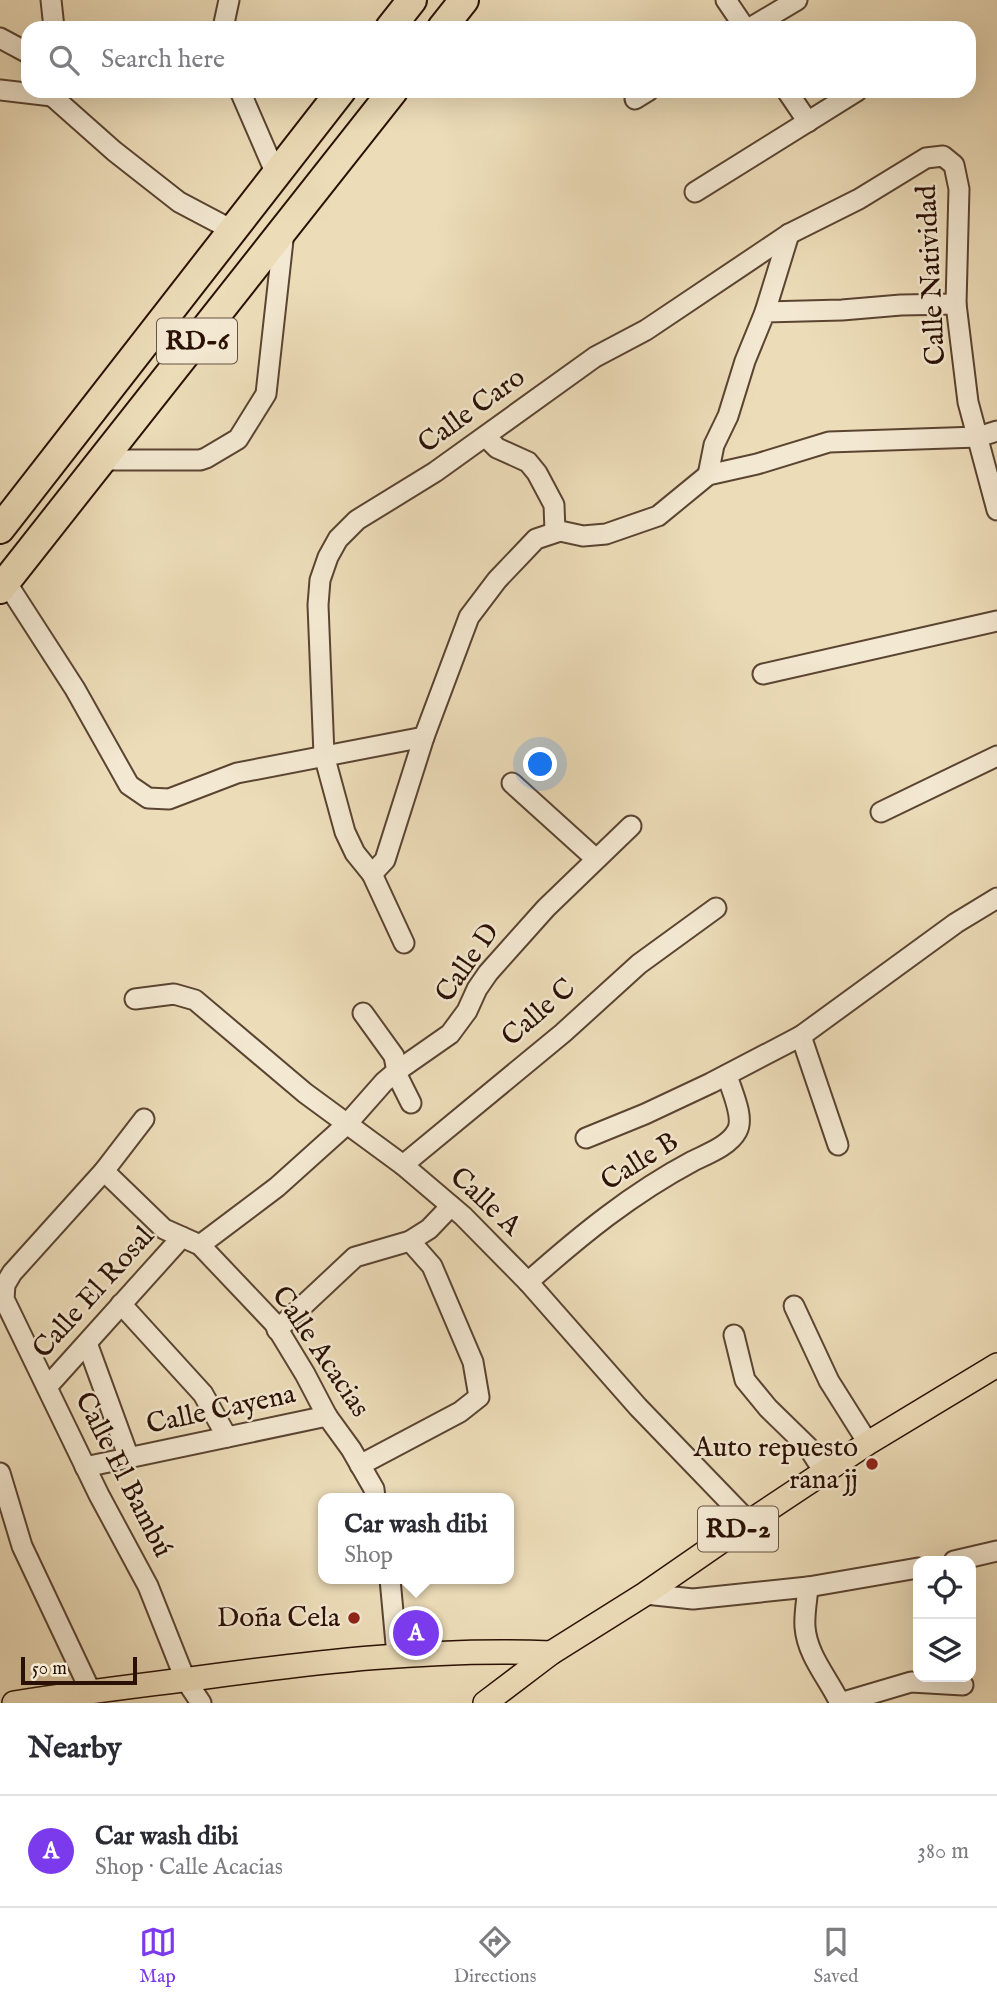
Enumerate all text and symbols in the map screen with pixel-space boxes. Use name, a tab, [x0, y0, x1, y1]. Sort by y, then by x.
search box	[21, 21, 976, 98]
icon: search	[45, 41, 83, 79]
text: Search here	[101, 43, 225, 76]
street label: Calle Natividad	[910, 184, 954, 366]
road number: RD-6	[157, 318, 237, 364]
street label: Calle Caro	[412, 360, 532, 462]
your location	[523, 747, 557, 781]
street label: Calle D	[428, 917, 508, 1009]
street label: Calle C	[495, 971, 583, 1055]
street label: Calle B	[595, 1125, 685, 1199]
street label: Calle A	[442, 1160, 529, 1245]
street label: Calle El Rosal	[26, 1220, 163, 1366]
street label: Calle Acacias	[263, 1280, 377, 1424]
street label: Calle Cayena	[143, 1377, 300, 1443]
street label: Calle El Bambú	[66, 1386, 180, 1564]
place label: Auto repuesto rana jj	[693, 1431, 858, 1498]
marker: Auto repuesto rana jj	[864, 1456, 880, 1472]
popup	[318, 1493, 514, 1584]
road number: RD-2	[698, 1506, 778, 1552]
text: Car wash dibi	[344, 1508, 488, 1541]
text: Shop	[344, 1541, 393, 1570]
map controls	[913, 1556, 976, 1682]
button: locate	[913, 1556, 976, 1619]
place label: Doña Cela	[217, 1601, 341, 1636]
pin: A	[393, 1607, 439, 1659]
marker: Doña Cela	[346, 1610, 362, 1626]
button: layers	[913, 1619, 976, 1682]
scale bar	[21, 1654, 136, 1686]
text: 50 m	[32, 1657, 67, 1681]
text: Nearby	[28, 1730, 121, 1768]
text: Car wash dibi	[95, 1820, 238, 1853]
text: A	[43, 1837, 59, 1866]
text: 380 m	[917, 1837, 969, 1866]
text: Shop · Calle Acacias	[95, 1853, 283, 1882]
tab: Map	[139, 1923, 177, 1989]
tab: Directions	[454, 1923, 536, 1989]
tab: Saved	[813, 1923, 858, 1989]

